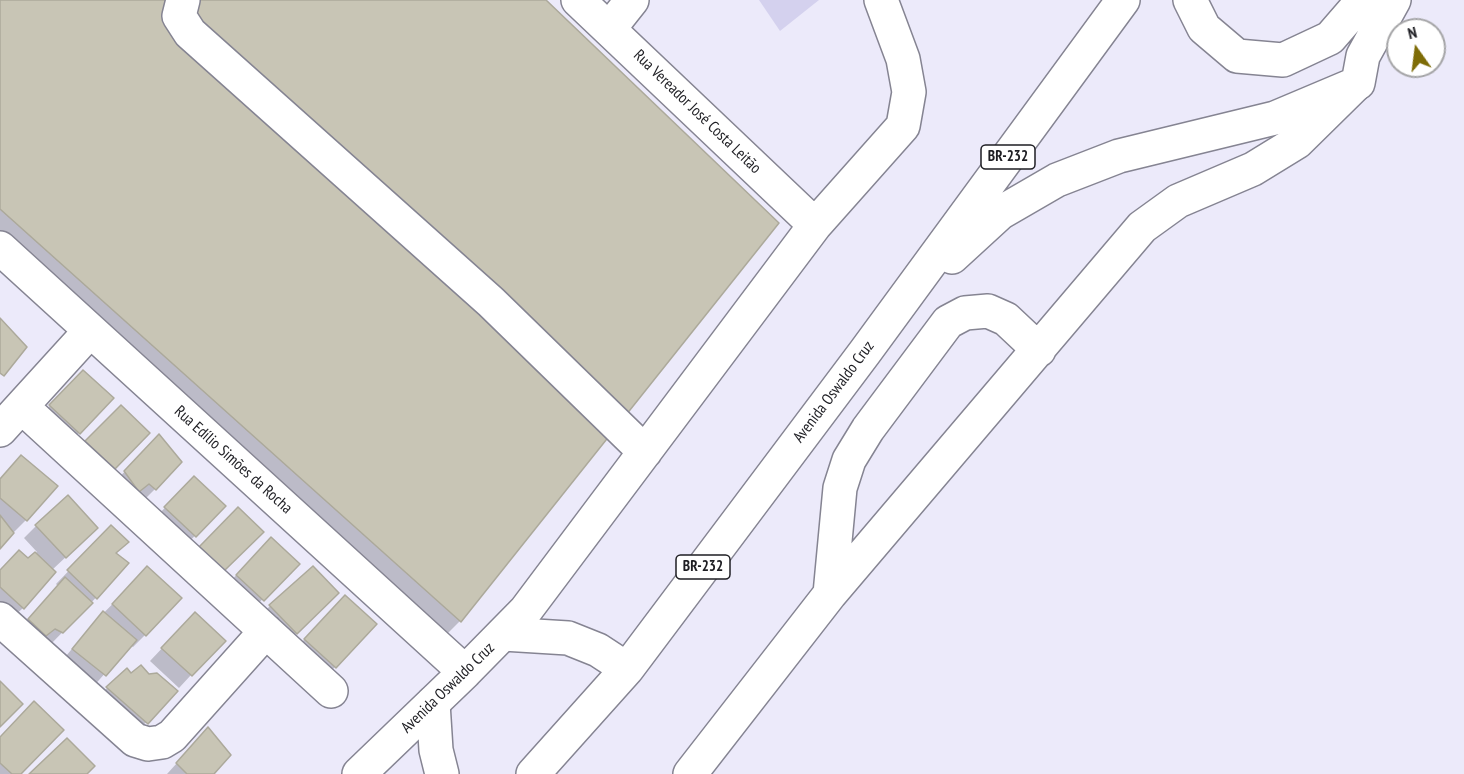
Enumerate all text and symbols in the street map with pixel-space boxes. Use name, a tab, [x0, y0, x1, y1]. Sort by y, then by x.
north arrow	[1386, 18, 1446, 78]
text: N	[1406, 22, 1419, 43]
street label: Rua Vereador José Costa Leitão	[629, 46, 765, 178]
road number: BR-232	[981, 145, 1035, 169]
street label: Avenida Oswaldo Cruz	[790, 337, 878, 447]
street label: Rua Edílio Simões da Rocha	[170, 402, 296, 518]
road number: BR-232	[676, 555, 730, 579]
street label: Avenida Oswaldo Cruz	[397, 639, 499, 737]

